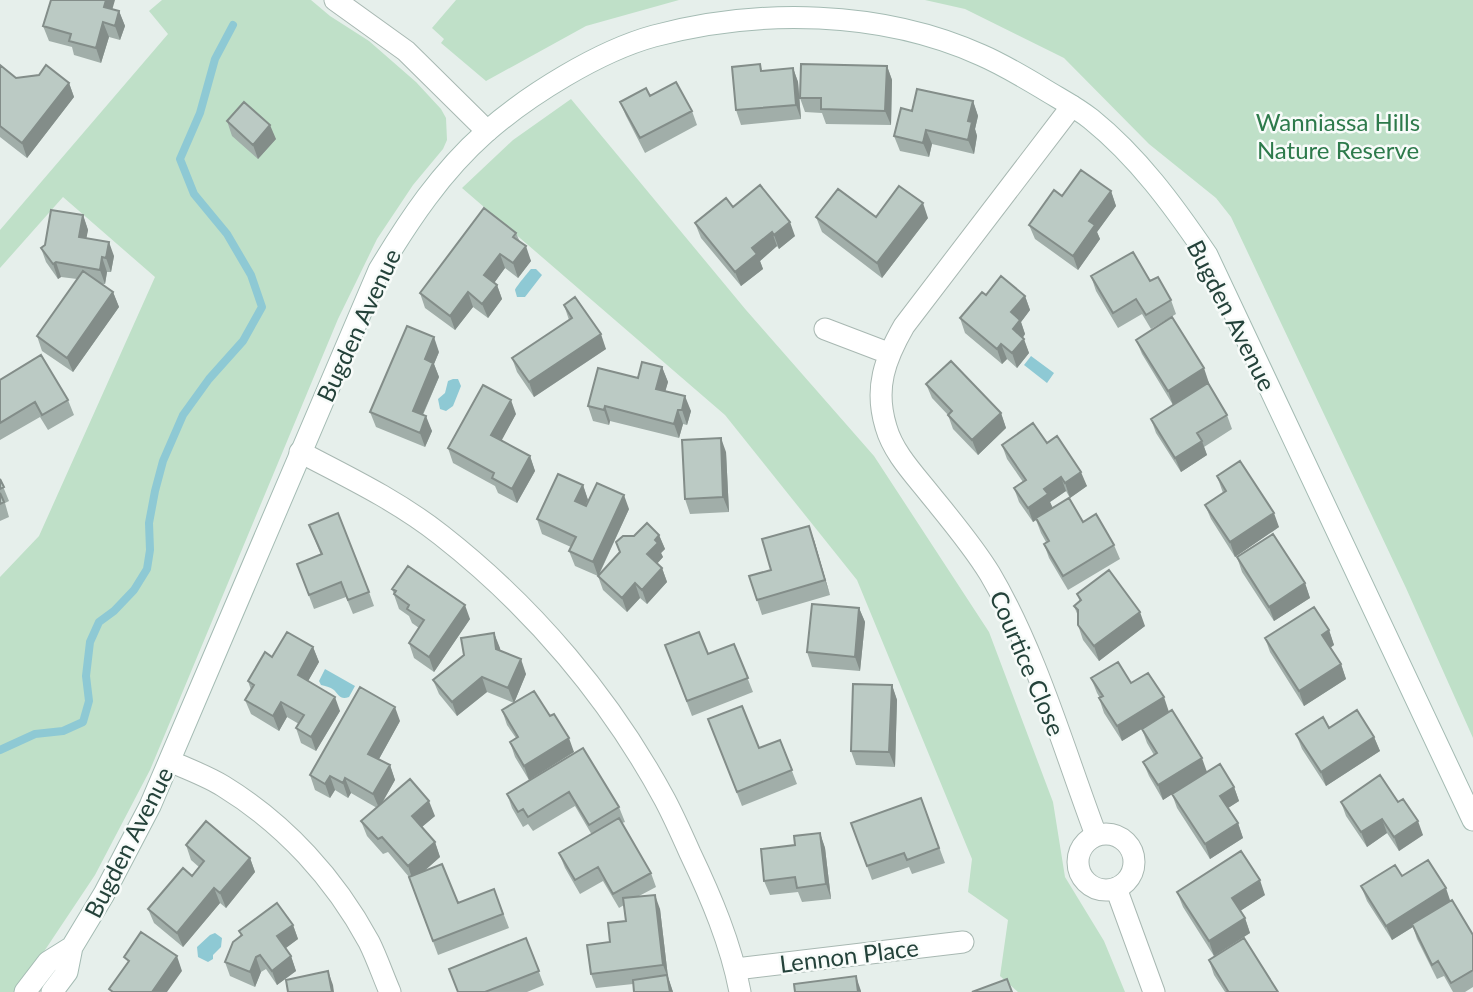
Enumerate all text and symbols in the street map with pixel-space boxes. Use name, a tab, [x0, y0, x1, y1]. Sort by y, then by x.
park label: Wanniassa Hills Nature Reserve	[1256, 107, 1420, 164]
street label: Bugden Avenue	[1182, 235, 1282, 395]
street label: Bugden Avenue	[310, 244, 406, 406]
street label: Courtice Close	[984, 586, 1072, 740]
street label: Bugden Avenue	[78, 762, 178, 922]
street label: Lennon Place	[778, 932, 920, 978]

